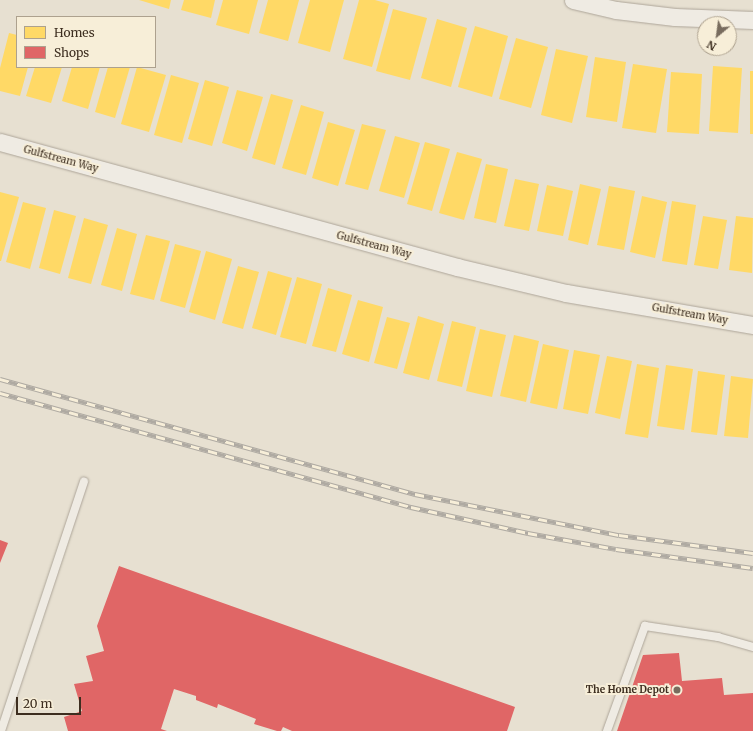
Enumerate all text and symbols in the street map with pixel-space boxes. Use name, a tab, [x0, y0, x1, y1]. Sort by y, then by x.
legend	[16, 16, 156, 68]
north arrow	[697, 16, 737, 56]
text: Homes	[54, 25, 95, 40]
text: N	[704, 37, 719, 54]
text: Shops	[54, 45, 89, 60]
street label: Gulfstream Way	[22, 143, 100, 175]
street label: Gulfstream Way	[335, 229, 413, 261]
street label: Gulfstream Way	[651, 301, 729, 327]
place label: The Home Depot	[586, 684, 669, 696]
marker: The Home Depot	[672, 685, 682, 695]
scale bar	[18, 689, 83, 715]
text: 20 m	[23, 696, 52, 711]

